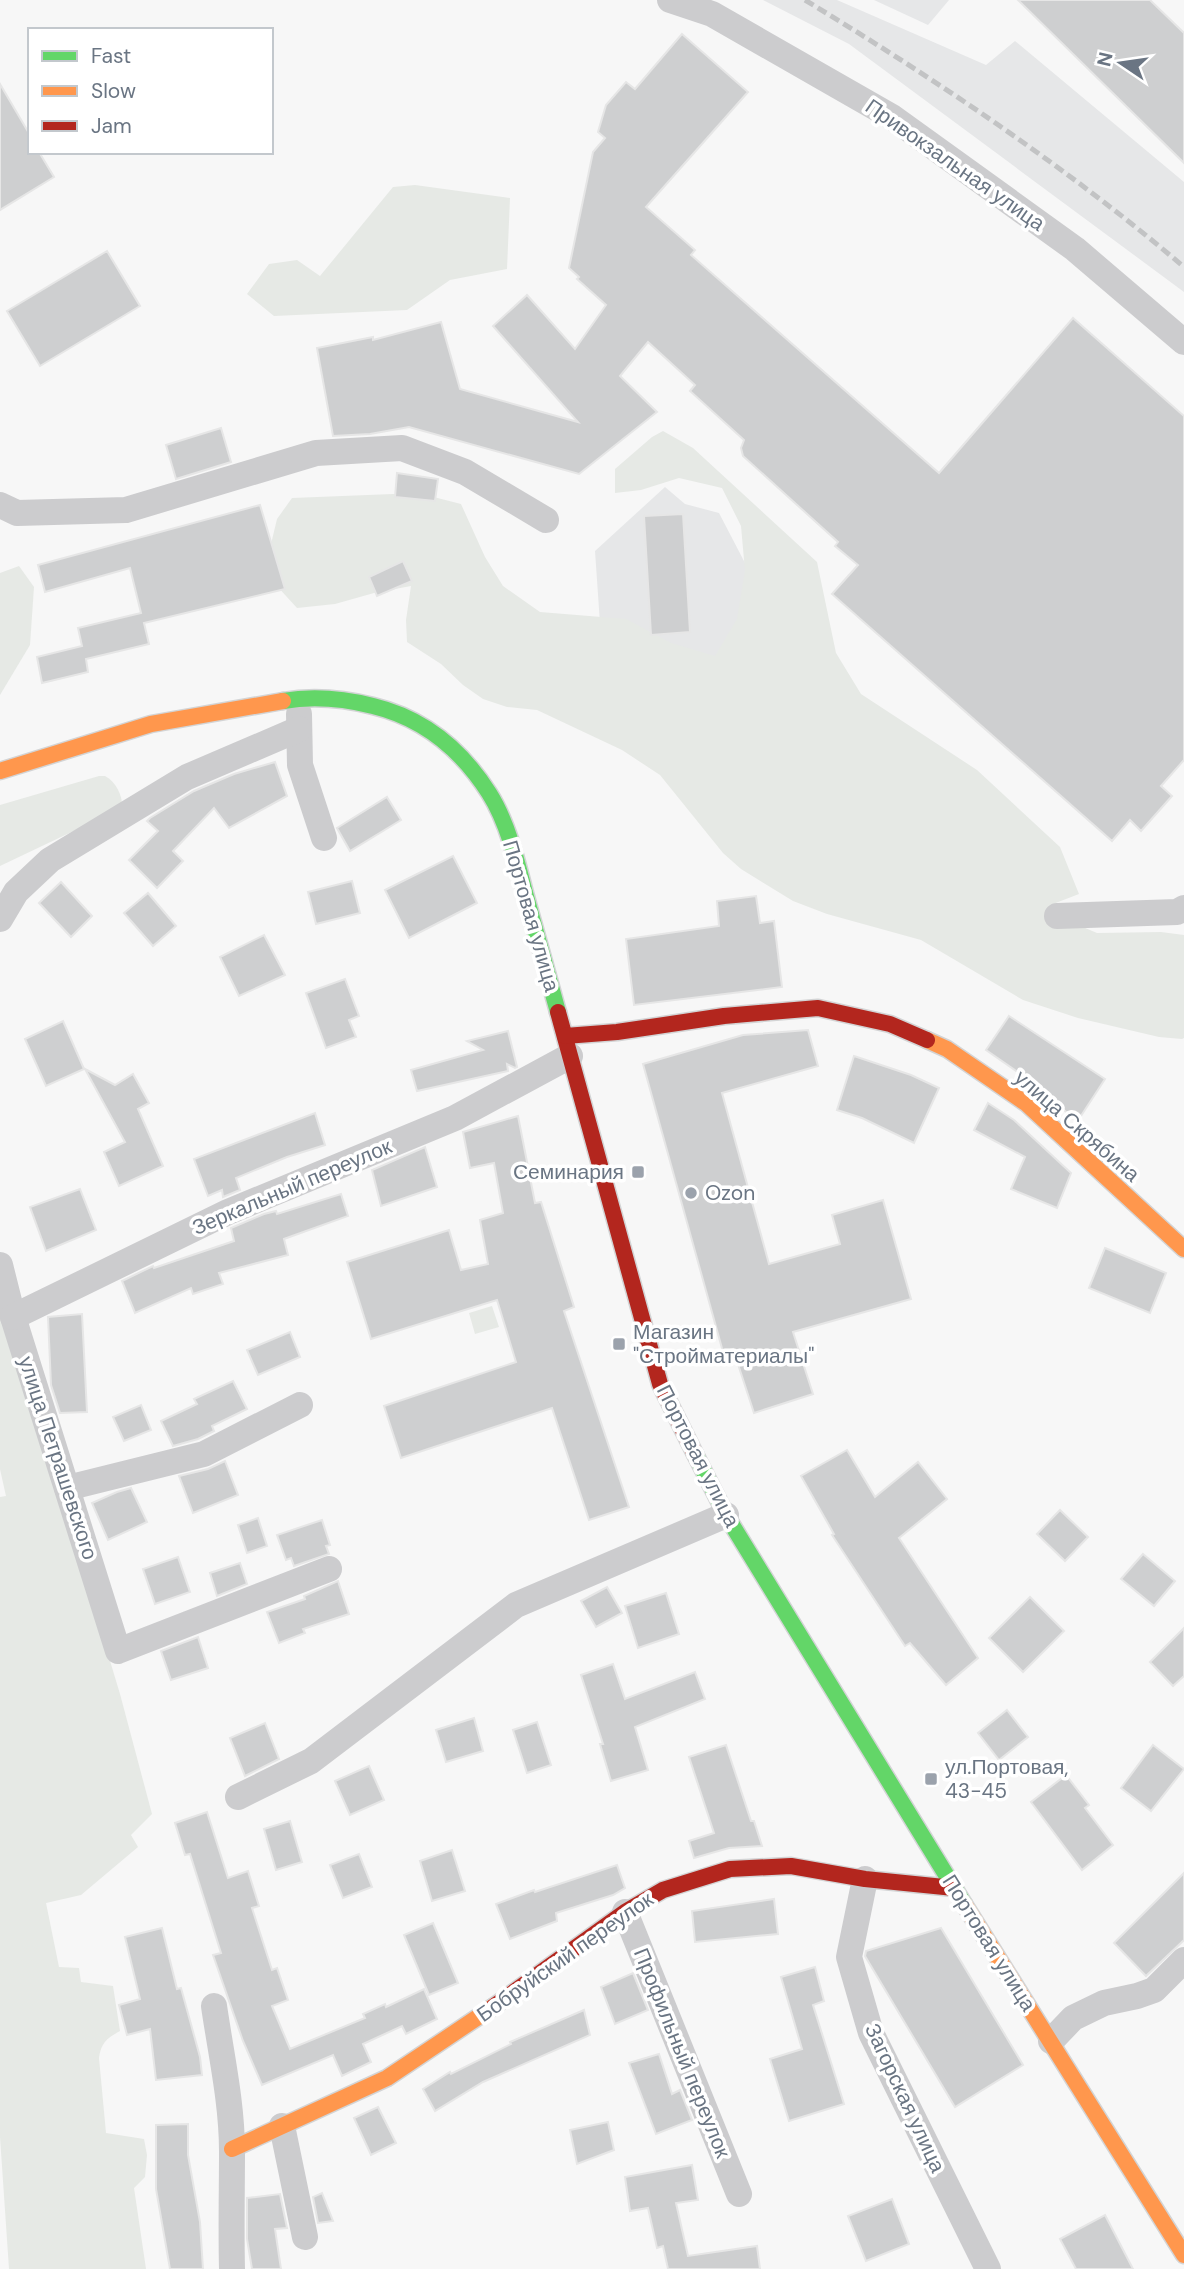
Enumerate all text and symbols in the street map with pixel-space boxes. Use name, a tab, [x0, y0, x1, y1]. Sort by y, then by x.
legend	[28, 28, 273, 154]
north arrow	[1086, 28, 1156, 98]
text: Fast	[91, 42, 131, 70]
text: N	[1091, 50, 1119, 69]
text: Slow	[91, 77, 136, 105]
street label: Привокзальная улица	[860, 92, 1051, 238]
text: Jam	[91, 112, 132, 140]
street label: Портовая улица	[496, 837, 566, 995]
street label: улица Скрябина	[1008, 1064, 1146, 1188]
street label: Зеркальный переулок	[188, 1132, 397, 1242]
place label: Семинария	[513, 1158, 624, 1186]
marker: Семинария	[630, 1164, 646, 1180]
place label: Ozon	[705, 1179, 755, 1207]
marker: Ozon	[683, 1185, 699, 1201]
place label: Магазин "Стройматериалы"	[633, 1318, 814, 1370]
marker: Магазин "Стройматериалы"	[611, 1336, 627, 1352]
street label: улица Петрашевского	[12, 1353, 104, 1563]
street label: Портовая улица	[650, 1380, 746, 1532]
place label: ул.Портовая, 43-45	[945, 1753, 1068, 1805]
marker: ул.Портовая, 43-45	[923, 1771, 939, 1787]
street label: Портовая улица	[936, 1869, 1042, 2017]
street label: Бобруйский переулок	[471, 1885, 659, 2029]
street label: Профильный переулок	[627, 1944, 737, 2163]
street label: Загорская улица	[858, 2019, 952, 2177]

